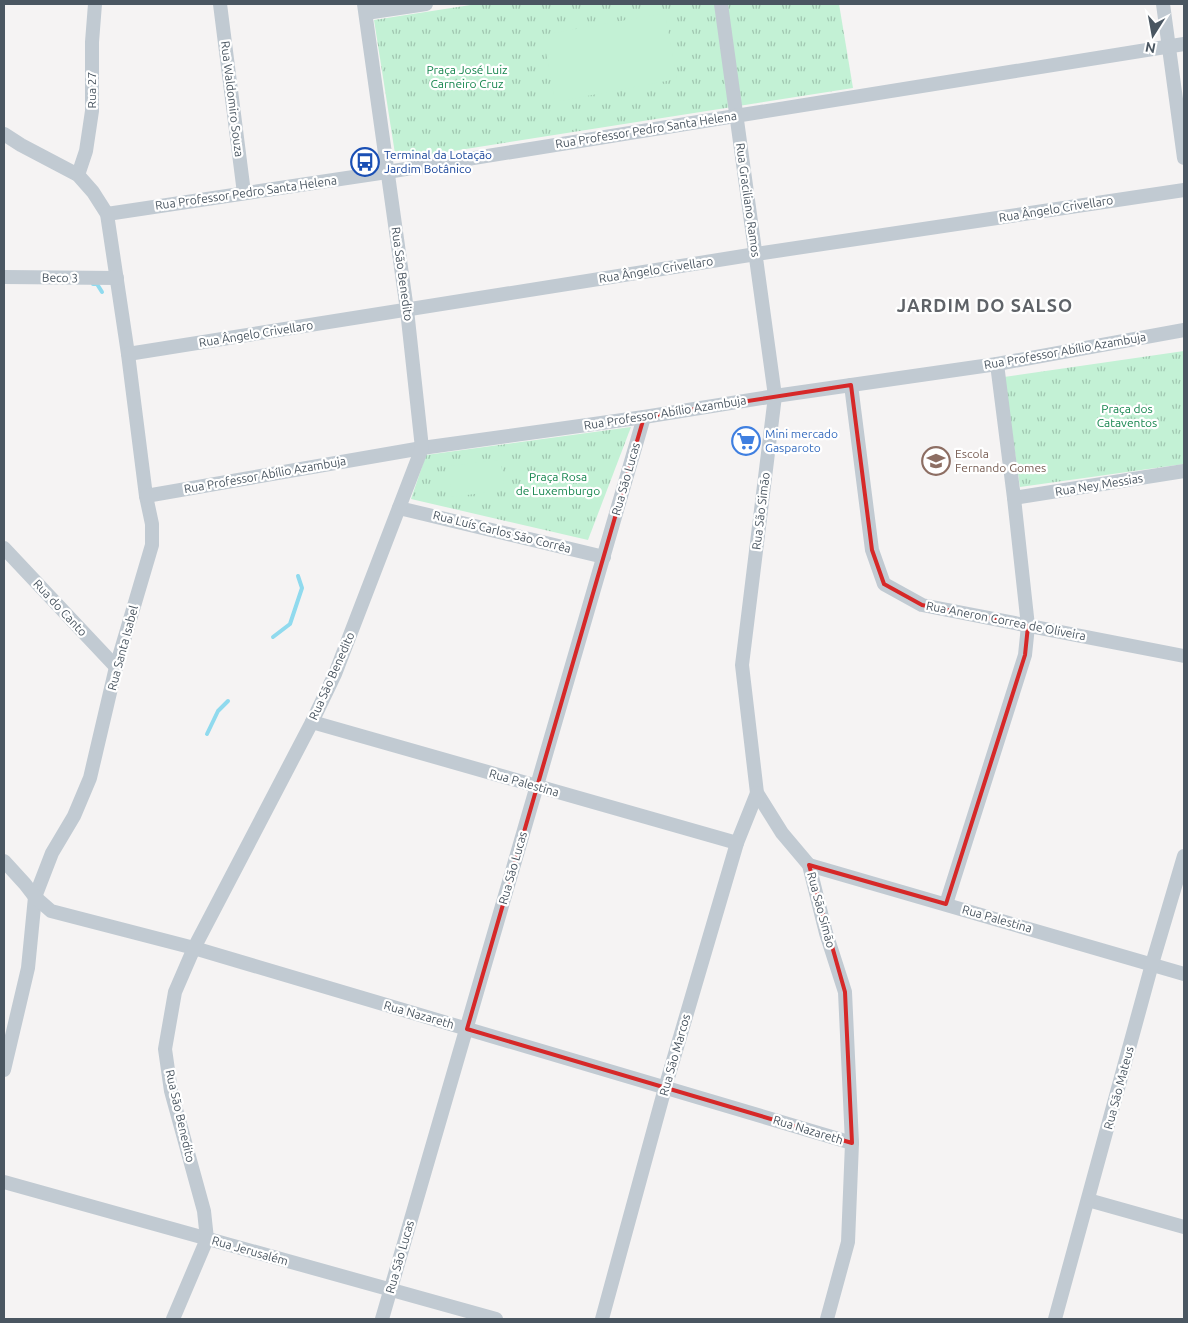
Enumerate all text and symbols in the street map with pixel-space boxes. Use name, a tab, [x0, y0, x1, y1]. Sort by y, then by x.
north arrow	[1128, 10, 1178, 60]
text: N	[1144, 39, 1157, 57]
street label: Rua Waldomiro Souza	[219, 40, 246, 158]
park label: Praça José Luiz Carneiro Cruz	[426, 63, 508, 90]
street label: Rua 27	[85, 72, 98, 108]
street label: Rua Professor Pedro Santa Helena	[554, 109, 738, 150]
street label: Rua Graciliano Ramos	[734, 142, 763, 258]
bus stop icon: Terminal da Lotação Jardim Botânico	[350, 147, 380, 177]
place label: Terminal da Lotação Jardim Botânico	[384, 148, 492, 175]
street label: Rua Professor Pedro Santa Helena	[154, 173, 338, 212]
street label: Rua Ângelo Crivellaro	[998, 193, 1114, 224]
street label: Rua São Benedito	[389, 226, 416, 322]
street label: Rua Ângelo Crivellaro	[598, 254, 714, 285]
street label: Beco 3	[42, 271, 78, 284]
district label: JARDIM DO SALSO	[897, 295, 1073, 315]
street label: Rua Ângelo Crivellaro	[198, 318, 314, 349]
street label: Rua Professor Abílio Azambuja	[983, 330, 1147, 371]
street label: Rua Professor Abílio Azambuja	[583, 393, 747, 432]
park label: Praça dos Cataventos	[1097, 402, 1157, 429]
supermarket icon: Mini mercado Gasparoto	[731, 426, 761, 456]
place label: Mini mercado Gasparoto	[765, 427, 838, 454]
street label: Rua São Lucas	[609, 441, 642, 517]
school or university icon: Escola Fernando Gomes	[921, 446, 951, 476]
place label: Escola Fernando Gomes	[955, 447, 1046, 474]
street label: Rua Professor Abílio Azambuja	[183, 454, 347, 495]
park label: Praça Rosa de Luxemburgo	[516, 470, 600, 497]
street label: Rua São Simão	[749, 471, 772, 551]
street label: Rua Ney Messias	[1054, 471, 1144, 498]
street label: Rua Luís Carlos São Corrêa	[432, 508, 572, 555]
street label: Rua do Canto	[31, 577, 90, 638]
street label: Rua Aneron Correa de Oliveira	[925, 599, 1087, 642]
street label: Rua Santa Isabel	[105, 604, 140, 692]
street label: Rua São Benedito	[306, 630, 357, 722]
street label: Rua Palestina	[488, 766, 561, 799]
street label: Rua São Lucas	[496, 830, 529, 906]
street label: Rua São Simão	[805, 870, 838, 949]
street label: Rua Palestina	[961, 902, 1034, 935]
street label: Rua Nazareth	[383, 998, 456, 1031]
street label: Rua São Marcos	[657, 1013, 692, 1097]
street label: Rua São Mateus	[1101, 1045, 1136, 1131]
street label: Rua São Benedito	[163, 1068, 197, 1164]
street label: Rua Nazareth	[772, 1113, 845, 1146]
street label: Rua São Lucas	[383, 1219, 416, 1295]
street label: Rua Jerusalém	[211, 1233, 290, 1268]

